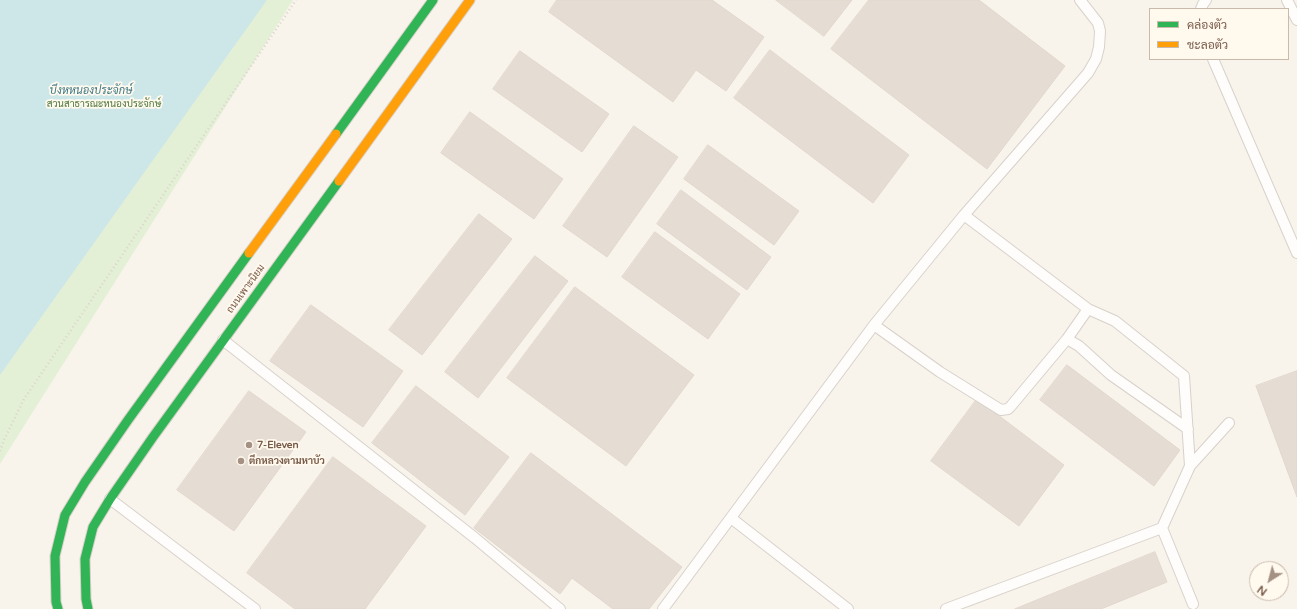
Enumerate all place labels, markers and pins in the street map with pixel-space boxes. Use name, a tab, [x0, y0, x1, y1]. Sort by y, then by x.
place label: 7-Eleven	[257, 439, 299, 451]
marker: 7-Eleven	[244, 440, 254, 450]
place label: ตึกหลวงตามหาบัว	[249, 455, 325, 467]
marker: ตึกหลวงตามหาบัว	[236, 456, 246, 466]

